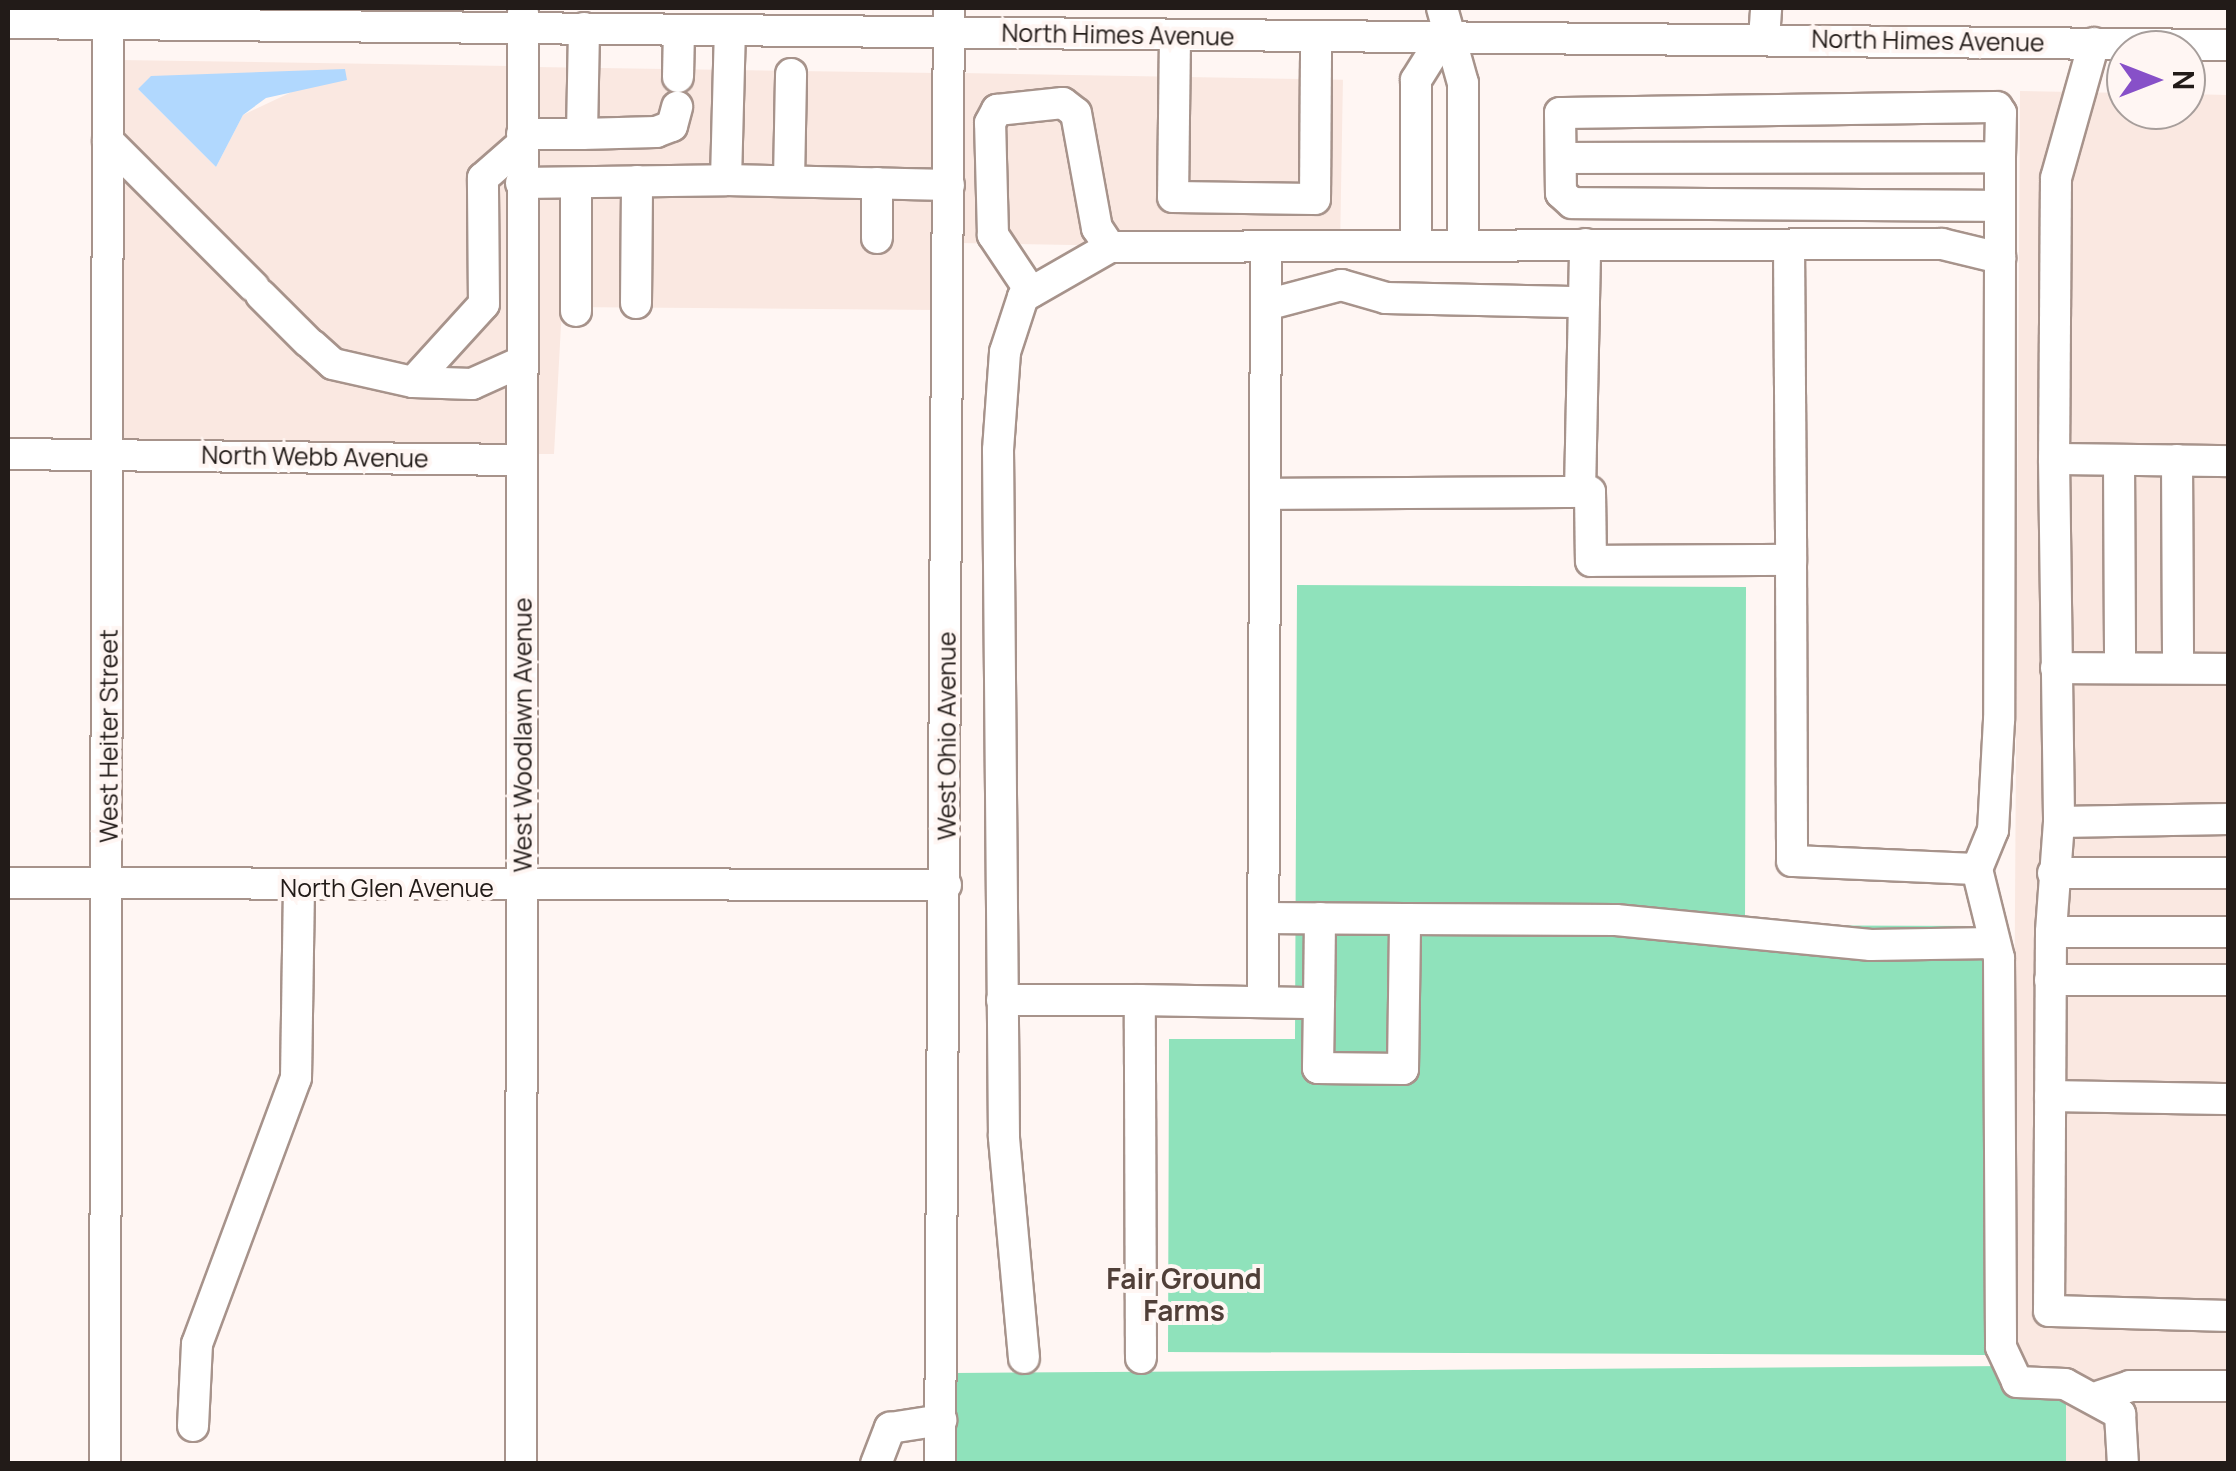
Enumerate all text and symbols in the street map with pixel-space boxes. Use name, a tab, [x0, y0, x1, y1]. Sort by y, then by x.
street label: North Himes Avenue	[1001, 18, 1235, 52]
street label: North Himes Avenue	[1811, 24, 2045, 58]
north arrow	[2106, 30, 2206, 130]
text: N	[2165, 70, 2203, 90]
street label: North Webb Avenue	[201, 440, 429, 474]
street label: West Woodlawn Avenue	[508, 598, 538, 872]
street label: West Heiter Street	[94, 629, 124, 843]
street label: West Ohio Avenue	[932, 632, 962, 840]
street label: North Glen Avenue	[280, 873, 494, 903]
district label: Fair Ground Farms	[1106, 1261, 1262, 1327]

